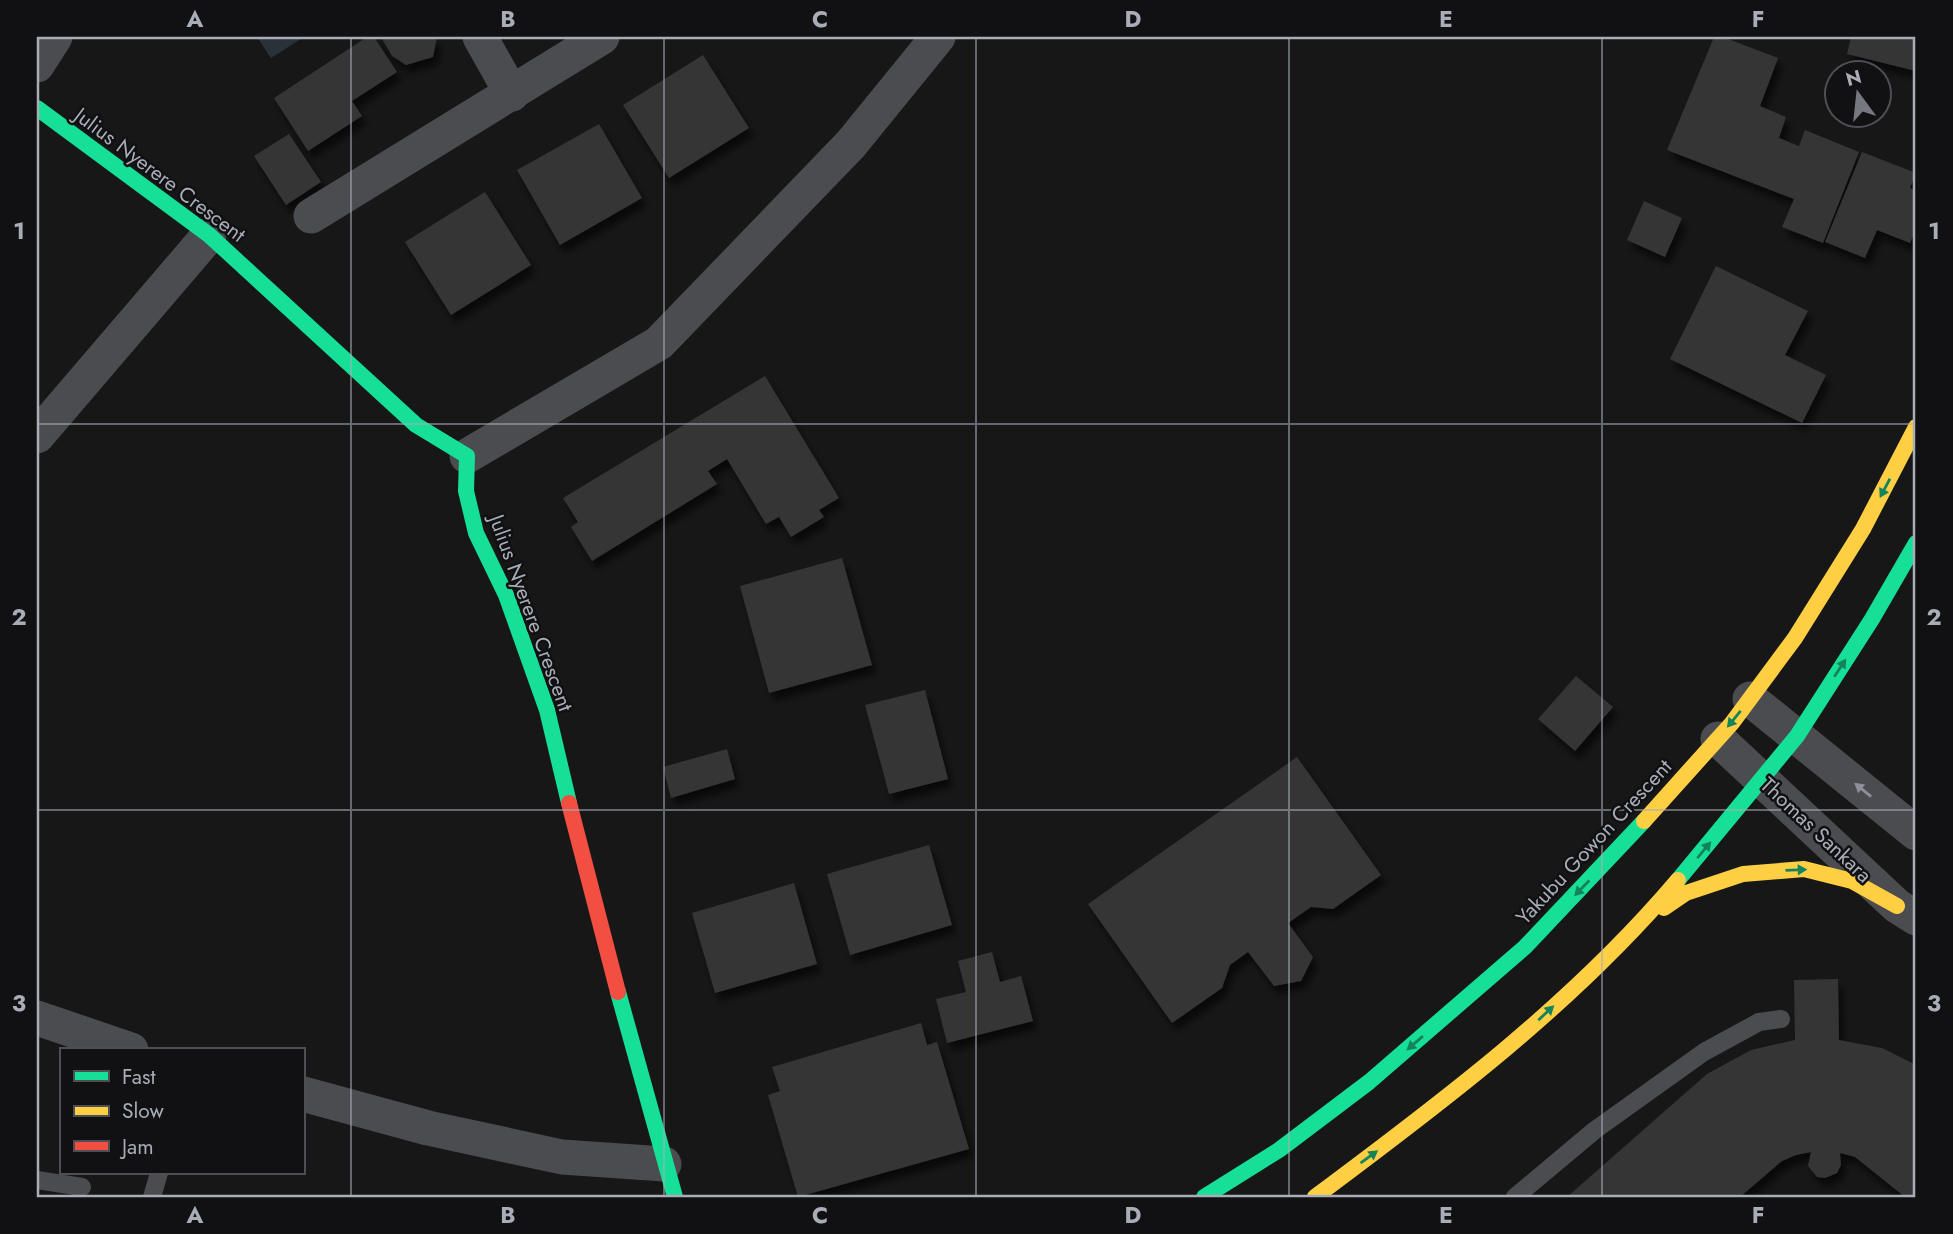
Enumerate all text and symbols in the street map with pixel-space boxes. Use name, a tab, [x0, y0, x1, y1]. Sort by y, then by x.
text: A	[186, 2, 204, 36]
text: B	[500, 2, 516, 36]
text: C	[812, 2, 828, 36]
text: D	[1125, 2, 1142, 36]
text: E	[1439, 2, 1453, 36]
text: F	[1752, 2, 1764, 36]
north arrow	[1824, 60, 1894, 130]
text: N	[1843, 63, 1865, 93]
street label: Julius Nyerere Crescent	[66, 99, 252, 249]
text: 1	[13, 214, 25, 248]
text: 1	[1928, 214, 1940, 248]
one-way arrow	[1879, 478, 1891, 498]
street label: Julius Nyerere Crescent	[480, 508, 581, 716]
text: 2	[11, 600, 27, 634]
text: 2	[1926, 600, 1942, 634]
one-way arrow	[1834, 659, 1847, 678]
one-way arrow	[1727, 710, 1742, 728]
street label: Yakubu Gowon Crescent	[1509, 752, 1679, 932]
street label: Thomas Sankara	[1754, 770, 1878, 890]
one-way arrow	[1855, 783, 1872, 798]
one-way arrow	[1696, 841, 1712, 859]
one-way arrow	[1785, 864, 1807, 876]
one-way arrow	[1574, 879, 1590, 896]
text: 3	[12, 986, 26, 1020]
text: 3	[1927, 986, 1941, 1020]
one-way arrow	[1537, 1006, 1554, 1022]
one-way arrow	[1406, 1035, 1424, 1051]
legend	[60, 1048, 304, 1174]
text: Fast	[122, 1062, 155, 1092]
text: Slow	[122, 1096, 164, 1126]
text: Jam	[119, 1132, 154, 1162]
one-way arrow	[1360, 1149, 1378, 1164]
text: A	[186, 1198, 204, 1232]
text: B	[500, 1198, 516, 1232]
text: C	[812, 1198, 828, 1232]
text: D	[1125, 1198, 1142, 1232]
text: E	[1439, 1198, 1453, 1232]
text: F	[1752, 1198, 1764, 1232]

